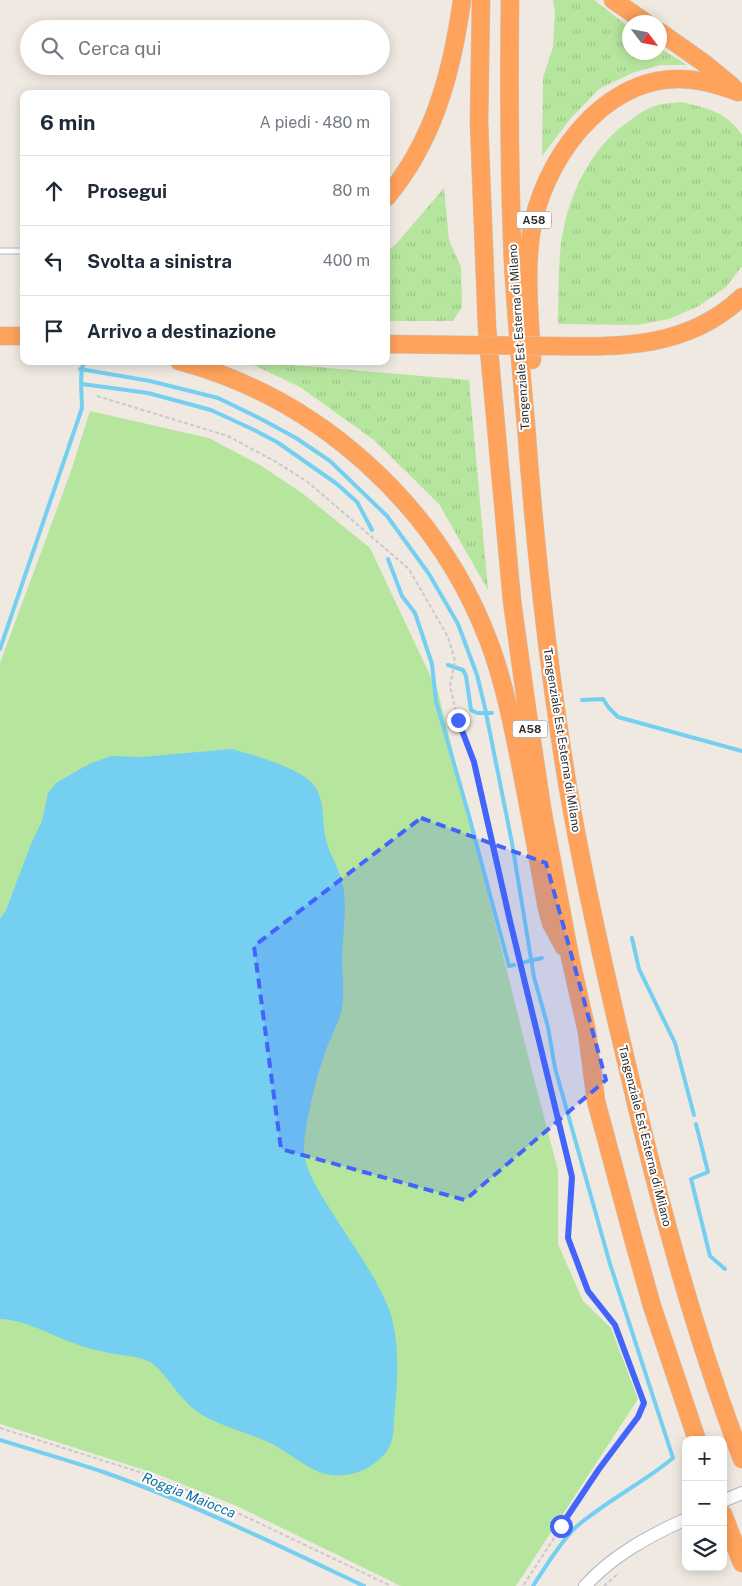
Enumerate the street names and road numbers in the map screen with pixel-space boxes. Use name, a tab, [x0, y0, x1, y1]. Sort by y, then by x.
road number: A58	[516, 212, 552, 228]
street label: Tangenziale Est Esterna di Milano	[506, 243, 532, 430]
street label: Tangenziale Est Esterna di Milano	[541, 647, 584, 833]
road number: A58	[512, 721, 548, 738]
street label: Tangenziale Est Esterna di Milano	[616, 1044, 674, 1228]

